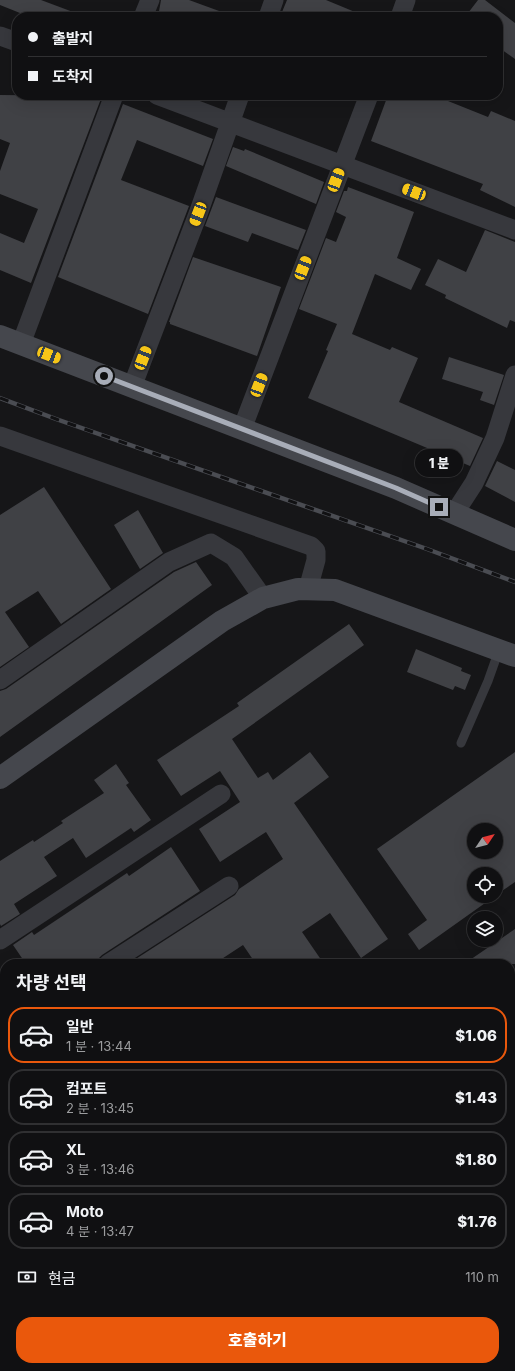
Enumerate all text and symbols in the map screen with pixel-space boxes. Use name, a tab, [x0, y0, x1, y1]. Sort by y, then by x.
text: 출발지	[52, 29, 93, 48]
text: 도착지	[52, 67, 93, 86]
car	[326, 167, 346, 193]
car	[401, 182, 427, 202]
car	[188, 201, 208, 227]
car	[293, 255, 313, 281]
car	[36, 345, 62, 365]
car	[133, 345, 153, 371]
route start	[95, 367, 113, 385]
car	[249, 372, 269, 398]
callout: 1 분	[415, 449, 463, 477]
text: 1 분	[429, 455, 449, 471]
route end	[430, 498, 448, 516]
north arrow	[467, 823, 503, 859]
map controls	[467, 823, 503, 947]
button: locate	[467, 867, 503, 903]
button: layers	[467, 911, 503, 947]
text: 차량 선택	[16, 972, 87, 993]
icon: car	[18, 1017, 54, 1053]
text: 일반	[66, 1017, 94, 1036]
text: $1.06	[455, 1026, 497, 1045]
text: 1 분 · 13:44	[66, 1038, 132, 1054]
icon: car	[18, 1079, 54, 1115]
text: 컴포트	[66, 1079, 107, 1098]
text: $1.43	[455, 1088, 497, 1107]
text: 2 분 · 13:45	[66, 1100, 134, 1116]
text: XL	[66, 1140, 86, 1159]
icon: car	[18, 1141, 54, 1177]
text: $1.80	[455, 1150, 497, 1169]
text: 3 분 · 13:46	[66, 1161, 134, 1177]
text: Moto	[66, 1202, 104, 1221]
icon: car	[18, 1203, 54, 1239]
text: $1.76	[457, 1212, 497, 1231]
text: 4 분 · 13:47	[66, 1223, 134, 1239]
icon: cash	[16, 1266, 38, 1288]
text: 현금	[48, 1269, 76, 1288]
text: 110 m	[465, 1269, 499, 1285]
button: 호출하기	[16, 1317, 499, 1363]

